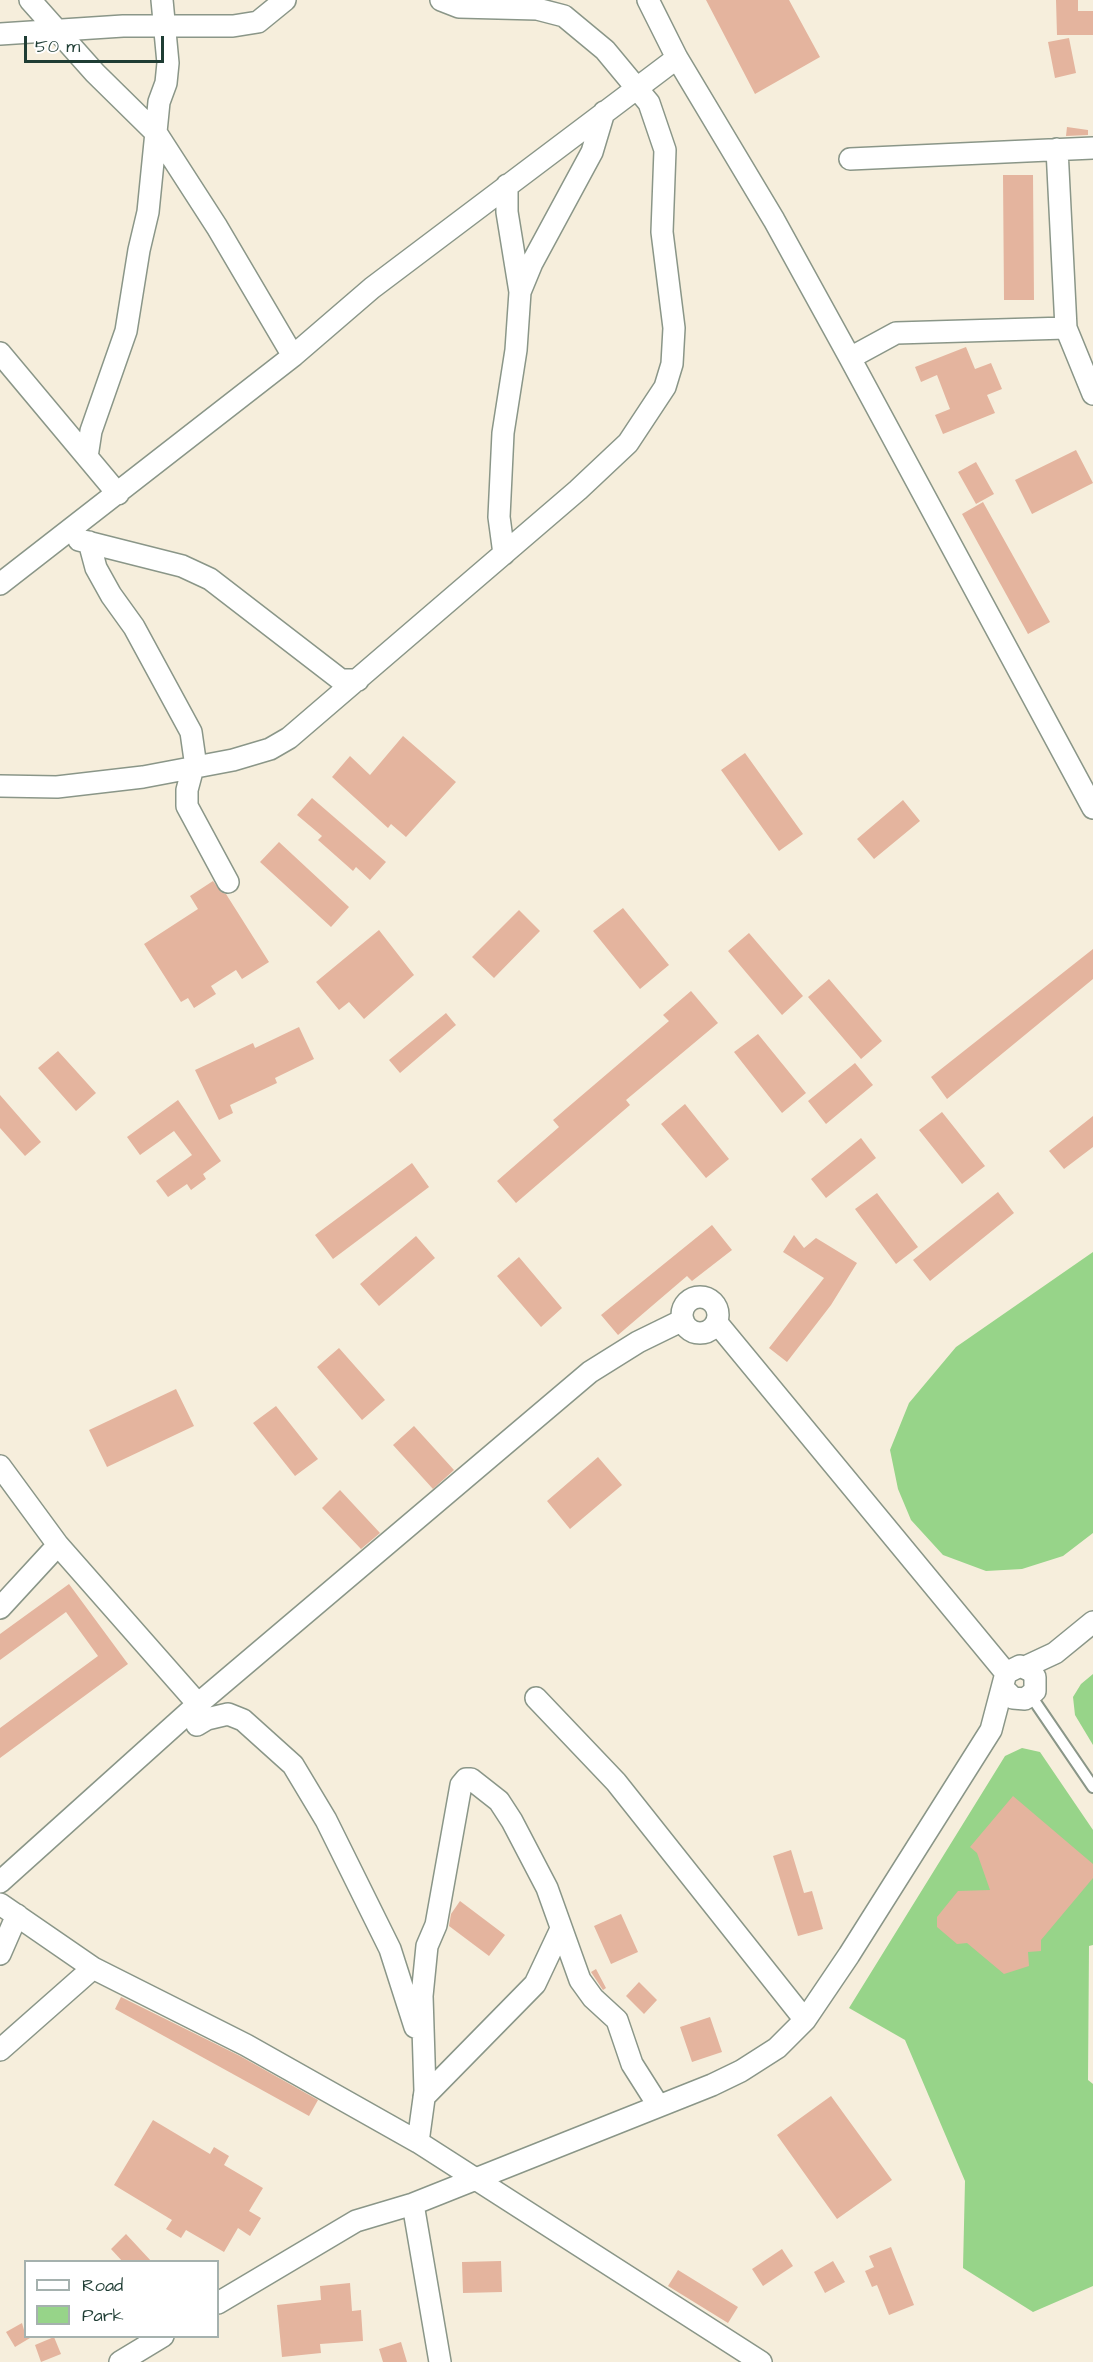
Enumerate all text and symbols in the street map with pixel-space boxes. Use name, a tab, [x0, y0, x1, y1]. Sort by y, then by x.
scale bar	[27, 24, 166, 62]
text: 50 m	[35, 34, 80, 59]
legend	[24, 2260, 219, 2338]
text: Road	[82, 2273, 123, 2298]
text: Park	[82, 2303, 124, 2328]

